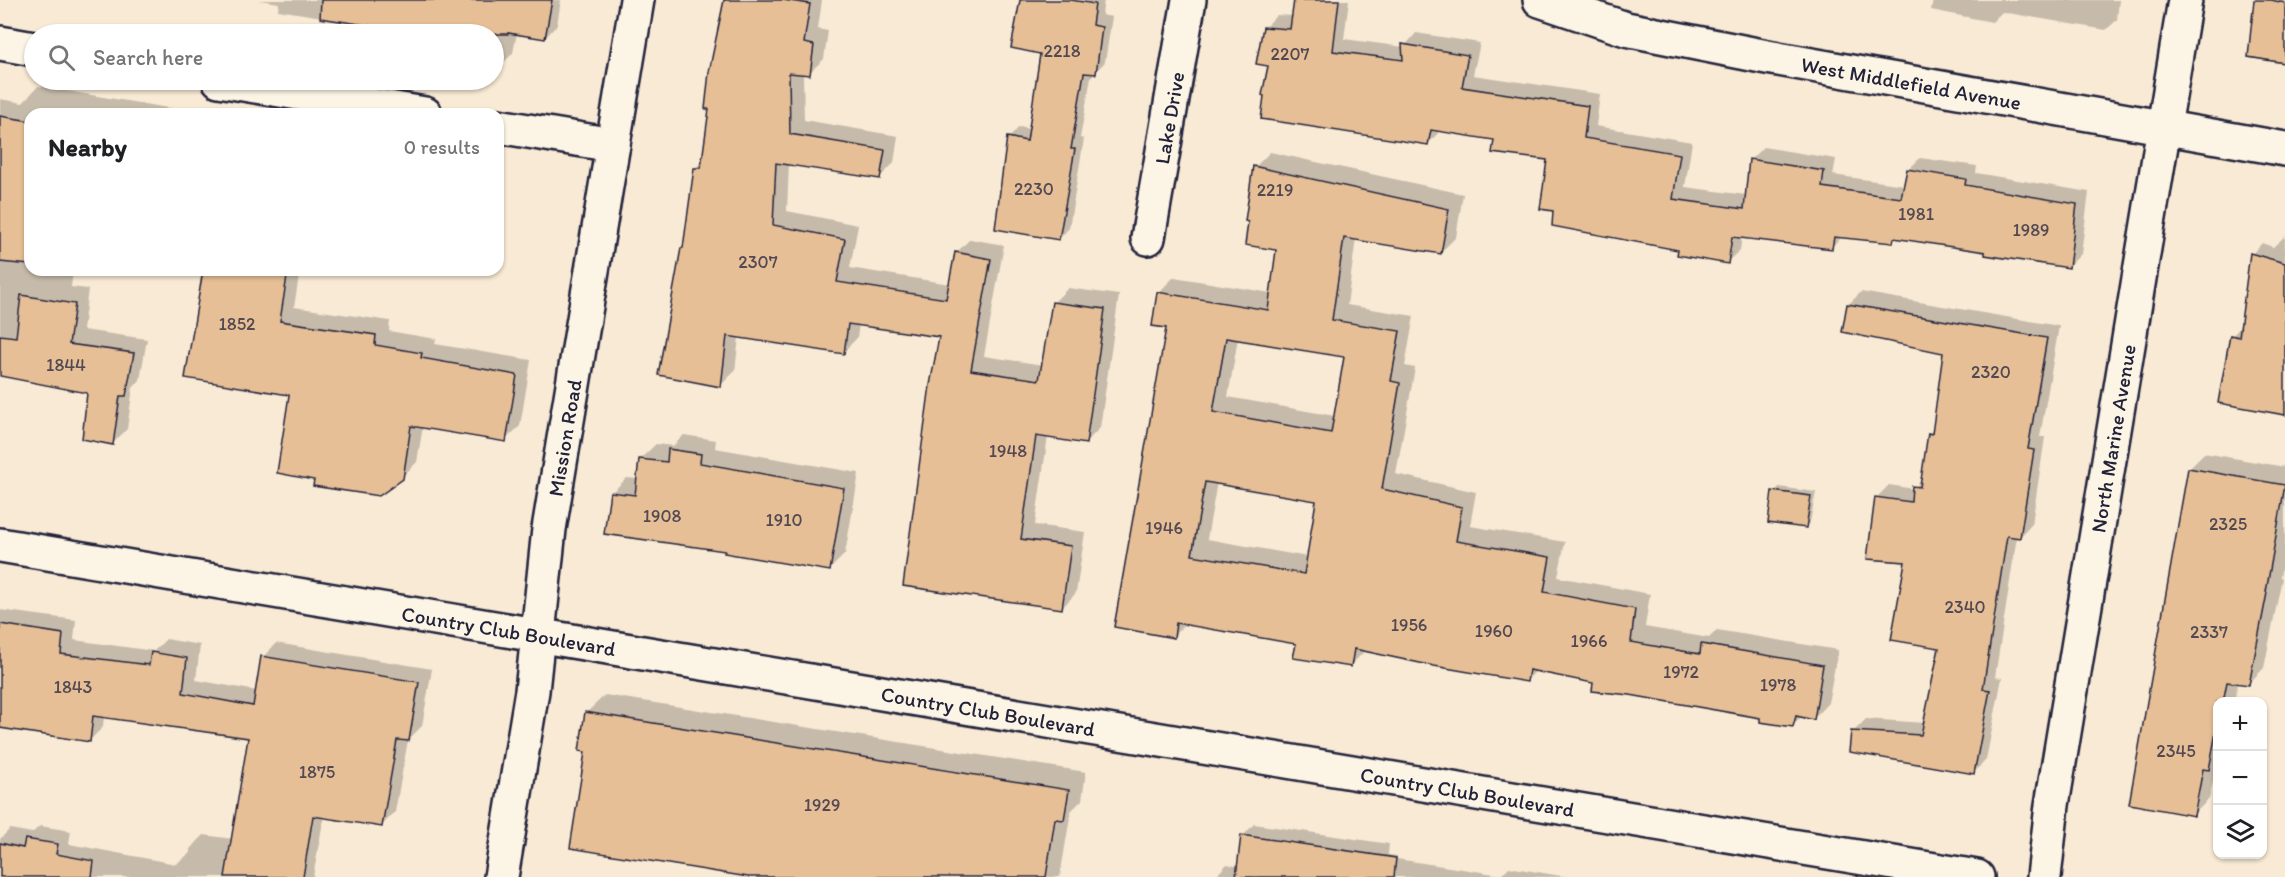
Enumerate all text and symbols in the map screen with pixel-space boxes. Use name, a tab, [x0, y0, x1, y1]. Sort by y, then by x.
search box	[24, 24, 504, 90]
house number: 2218	[1043, 40, 1081, 62]
icon: search	[45, 41, 78, 74]
house number: 2207	[1271, 43, 1310, 65]
text: Search here	[93, 44, 203, 71]
street label: West Middlefield Avenue	[1799, 51, 2023, 114]
street label: Lake Drive	[1148, 70, 1189, 166]
text: Nearby	[48, 131, 127, 163]
text: 0 results	[404, 135, 480, 159]
house number: 2230	[1014, 178, 1054, 200]
house number: 2219	[1257, 179, 1293, 201]
house number: 1981	[1898, 203, 1934, 225]
house number: 1989	[2012, 219, 2050, 241]
house number: 2307	[738, 251, 778, 273]
house number: 1852	[218, 313, 256, 335]
street label: North Marine Avenue	[2085, 342, 2140, 535]
house number: 1844	[46, 354, 86, 376]
house number: 2320	[1971, 361, 2011, 383]
street label: Mission Road	[542, 377, 586, 498]
house number: 1948	[989, 440, 1027, 462]
house number: 1908	[643, 505, 681, 527]
house number: 1910	[765, 509, 803, 531]
house number: 2325	[2209, 513, 2247, 535]
house number: 1946	[1145, 517, 1183, 539]
house number: 2340	[1944, 596, 1986, 618]
street label: Country Club Boulevard	[400, 600, 618, 661]
house number: 1956	[1391, 614, 1427, 636]
house number: 1960	[1475, 620, 1513, 642]
house number: 2337	[2190, 621, 2228, 643]
house number: 1966	[1571, 630, 1607, 652]
house number: 1972	[1663, 661, 1700, 683]
house number: 1978	[1760, 674, 1796, 696]
house number: 1843	[54, 676, 93, 698]
street label: Country Club Boulevard	[879, 681, 1098, 741]
map controls	[2213, 697, 2267, 859]
button: +	[2213, 697, 2267, 751]
house number: 2345	[2156, 740, 2196, 762]
button: −	[2213, 751, 2267, 805]
house number: 1875	[299, 761, 335, 783]
street label: Country Club Boulevard	[1358, 761, 1577, 822]
house number: 1929	[804, 794, 840, 816]
button: layers	[2213, 805, 2267, 859]

